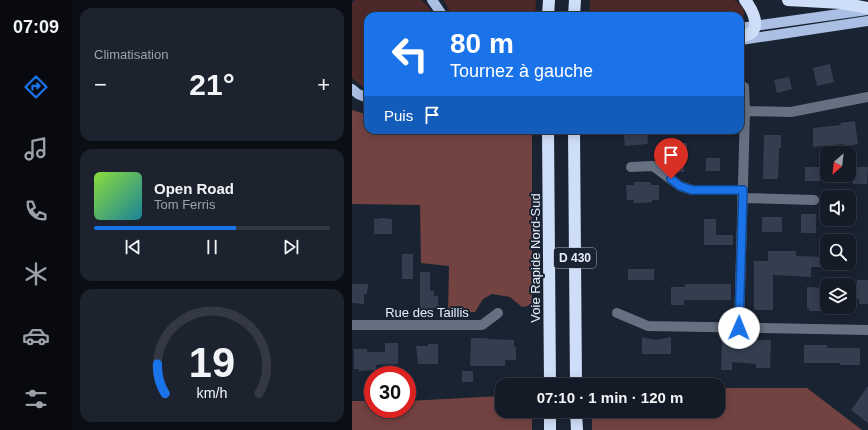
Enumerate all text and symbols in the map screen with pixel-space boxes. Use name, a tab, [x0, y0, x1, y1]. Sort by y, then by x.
text: 07:09	[13, 17, 59, 37]
icon: left	[384, 28, 436, 80]
text: 80 m	[450, 28, 514, 59]
text: Climatisation	[94, 47, 168, 62]
text: Tournez à gauche	[450, 61, 593, 81]
text: 21°	[189, 68, 235, 101]
text: −	[94, 72, 107, 97]
text: +	[317, 72, 330, 97]
icon: directions	[22, 73, 50, 101]
icon: arrive	[421, 104, 443, 126]
text: Puis	[384, 107, 413, 124]
icon: music	[22, 135, 50, 163]
pin	[654, 138, 688, 179]
icon: arrive	[660, 144, 682, 166]
north arrow	[820, 146, 856, 182]
map controls	[820, 146, 856, 314]
text: Open Road	[154, 180, 234, 197]
button: sound	[820, 190, 856, 226]
street label: Voie Rapide Nord-Sud	[528, 193, 543, 323]
icon: phone	[22, 197, 50, 225]
text: Tom Ferris	[154, 197, 215, 212]
button: search	[820, 234, 856, 270]
icon: previous	[122, 236, 144, 258]
icon: pause	[201, 236, 223, 258]
icon: next	[280, 236, 302, 258]
road number: D 430	[554, 248, 596, 268]
icon: climate	[22, 260, 50, 288]
button: layers	[820, 278, 856, 314]
street label: Rue des Taillis	[385, 305, 469, 320]
position arrow	[718, 307, 760, 349]
icon: car	[22, 322, 50, 350]
text: 19	[189, 338, 235, 385]
speed limit sign: 30	[364, 366, 416, 418]
text: km/h	[197, 384, 228, 400]
icon: filters	[22, 385, 50, 413]
text: 07:10 · 1 min · 120 m	[537, 389, 683, 406]

